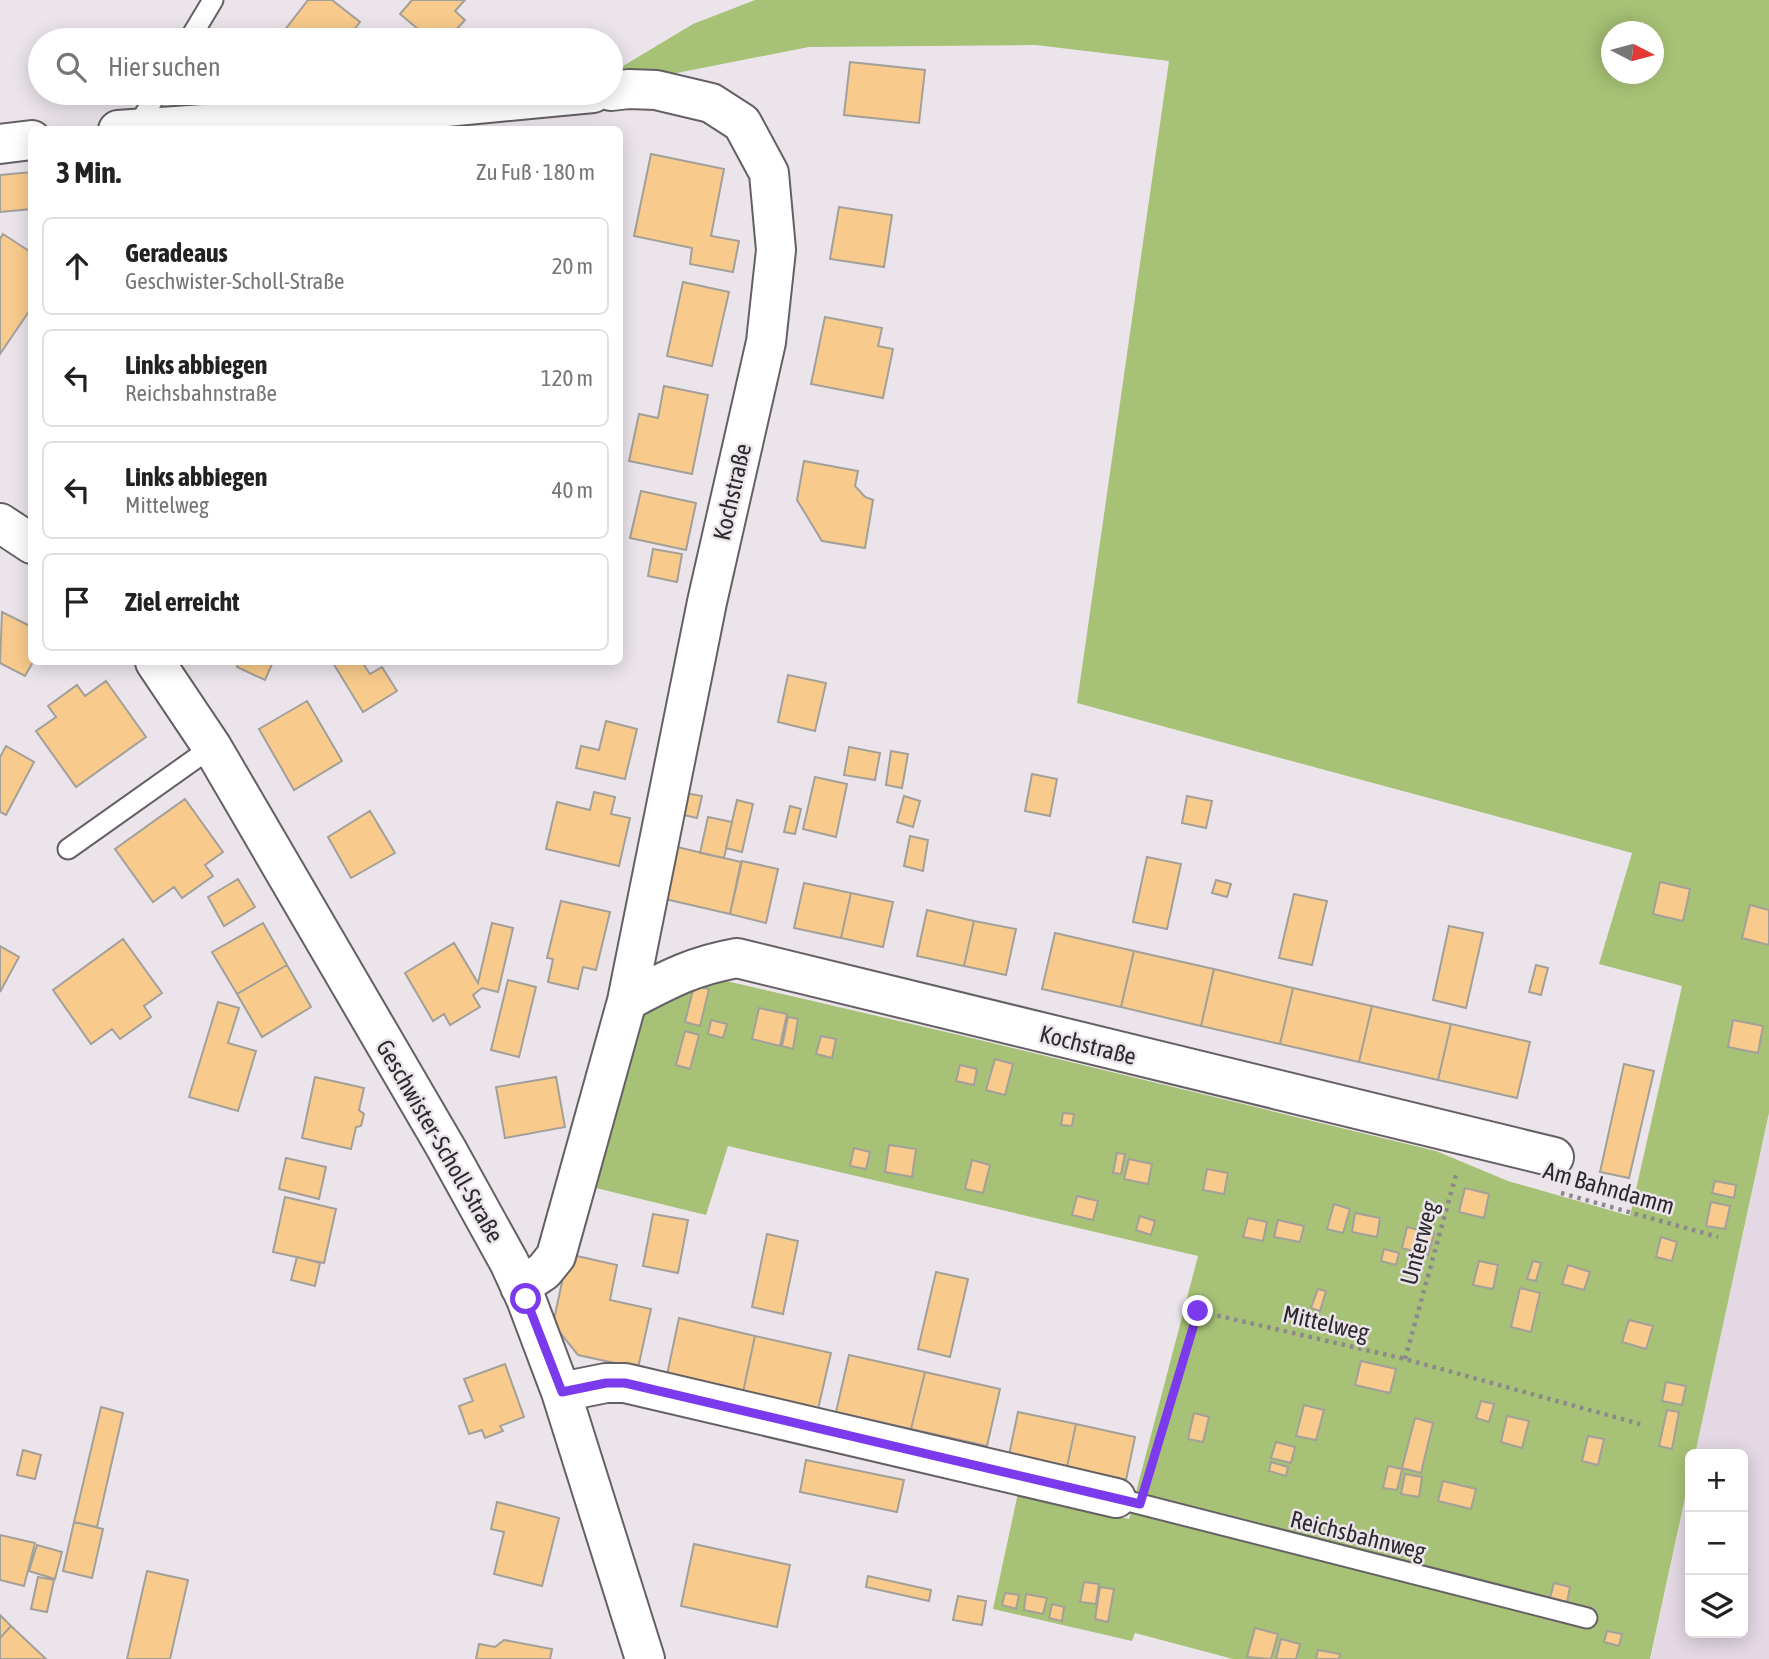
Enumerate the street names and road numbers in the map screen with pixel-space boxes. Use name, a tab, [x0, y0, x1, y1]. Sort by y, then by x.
street label: Kochstraße	[708, 441, 756, 543]
street label: Kochstraße	[1037, 1020, 1139, 1070]
street label: Geschwister-Scholl-Straße	[371, 1035, 509, 1247]
street label: Am Bahndamm	[1540, 1156, 1678, 1220]
street label: Unterweg	[1395, 1197, 1443, 1288]
street label: Mittelweg	[1280, 1300, 1372, 1346]
street label: Reichsbahnweg	[1288, 1505, 1429, 1565]

